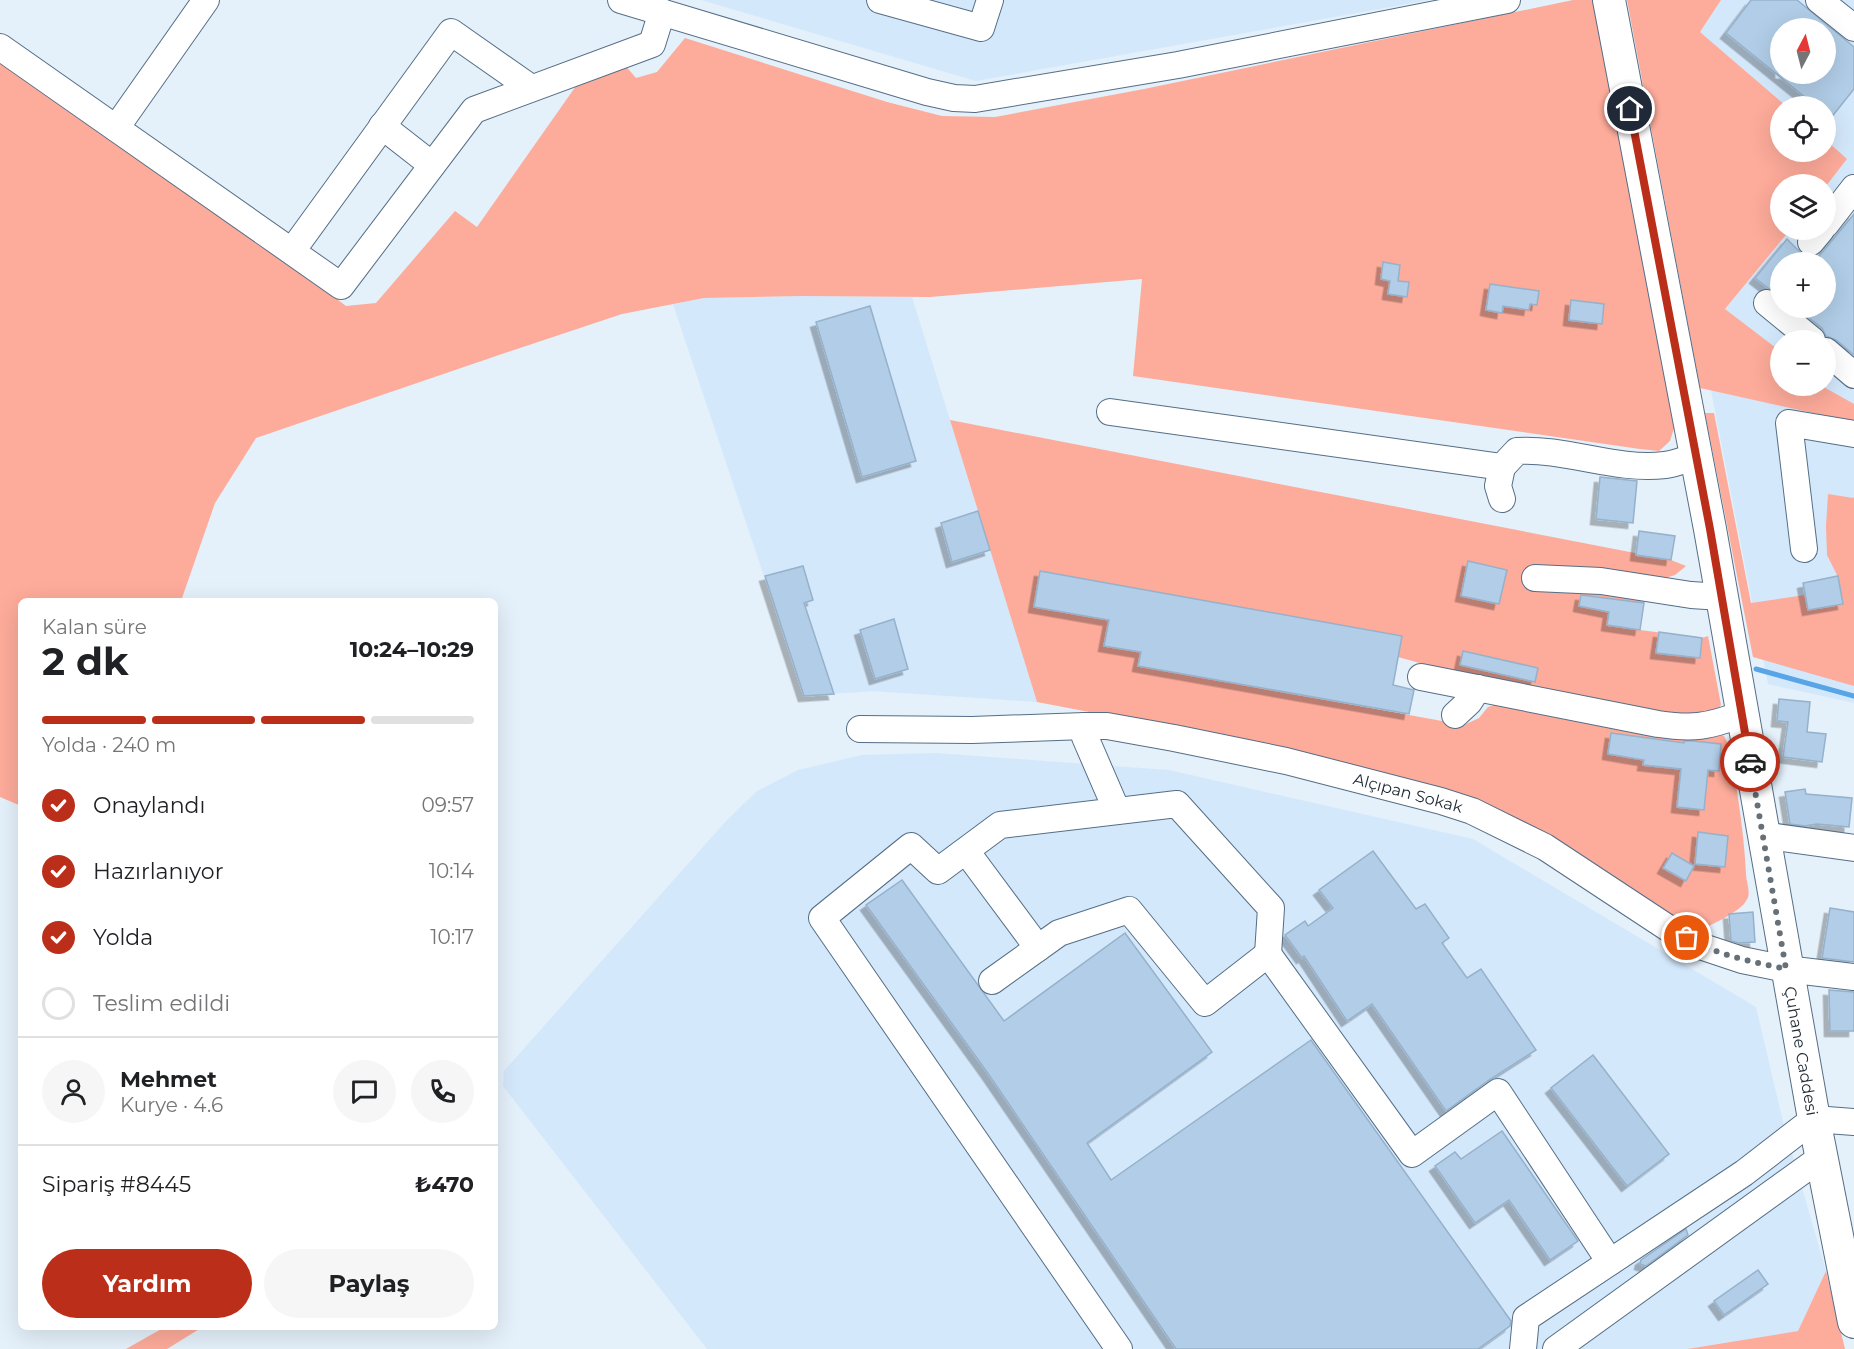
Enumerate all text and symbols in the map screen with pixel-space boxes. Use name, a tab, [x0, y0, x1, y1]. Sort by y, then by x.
north arrow	[1770, 18, 1836, 84]
map controls	[1770, 18, 1836, 396]
pin	[1604, 83, 1655, 134]
icon: home	[1613, 92, 1646, 125]
button: locate	[1770, 96, 1836, 162]
button: layers	[1770, 174, 1836, 240]
button: +	[1770, 252, 1836, 318]
button: −	[1770, 330, 1836, 396]
text: Kalan süre	[42, 615, 147, 639]
text: 10:24–10:29	[350, 636, 474, 663]
text: 2 dk	[42, 637, 129, 685]
courier	[1720, 732, 1780, 792]
text: Yolda · 240 m	[42, 733, 176, 757]
icon: car	[1734, 746, 1767, 779]
street label: Alçıpan Sokak	[1351, 769, 1465, 817]
icon: check	[42, 789, 75, 822]
text: Onaylandı	[93, 792, 205, 819]
text: 09:57	[422, 793, 474, 817]
icon: check	[42, 855, 75, 888]
text: Hazırlanıyor	[93, 858, 223, 885]
text: 10:14	[429, 859, 474, 883]
pin	[1661, 912, 1712, 963]
icon: check	[42, 921, 75, 954]
icon: bag	[1670, 921, 1703, 954]
text: Yolda	[93, 924, 153, 951]
text: 10:17	[430, 925, 474, 949]
street label: Çuhane Caddesi	[1780, 985, 1822, 1117]
text: Teslim edildi	[93, 990, 230, 1017]
button: person	[42, 1060, 105, 1123]
button: chat	[333, 1060, 396, 1123]
button: phone	[411, 1060, 474, 1123]
text: Mehmet	[120, 1066, 217, 1093]
text: Kurye · 4.6	[120, 1093, 223, 1117]
text: Sipariş #8445	[42, 1171, 191, 1198]
text: ₺470	[415, 1171, 474, 1198]
button: Yardım	[42, 1249, 252, 1318]
button: Paylaş	[264, 1249, 474, 1318]

